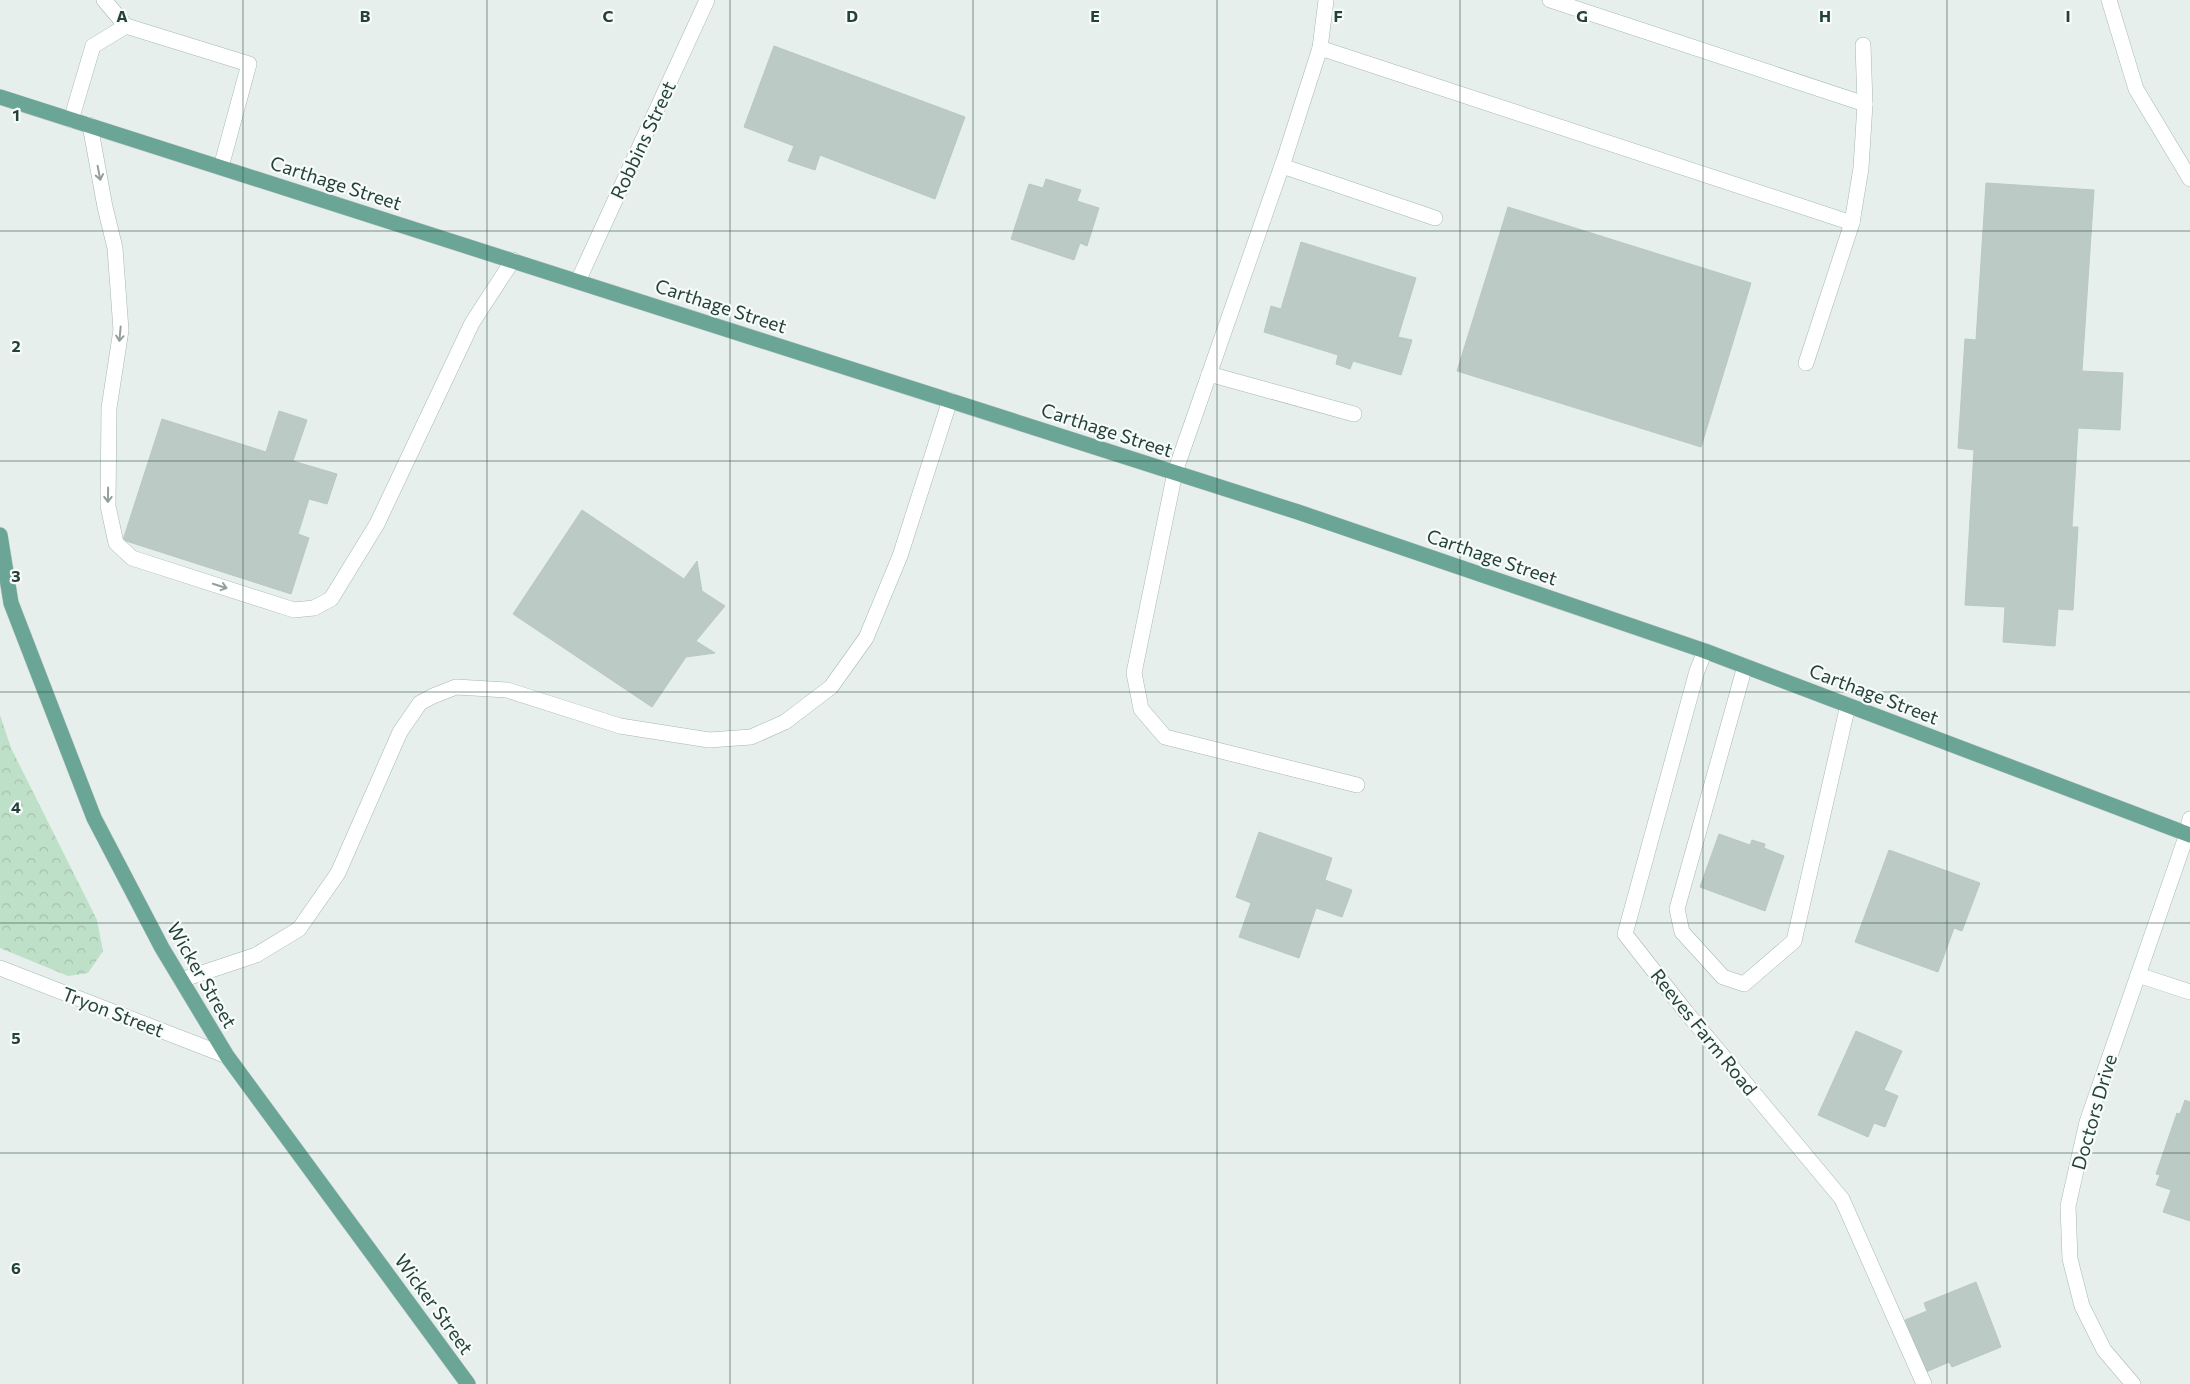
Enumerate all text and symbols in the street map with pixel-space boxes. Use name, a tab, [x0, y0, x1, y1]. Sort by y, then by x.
text: A	[116, 6, 128, 25]
text: B	[360, 6, 371, 25]
text: C	[603, 6, 614, 25]
text: D	[846, 6, 858, 25]
text: E	[1090, 6, 1100, 25]
text: F	[1333, 6, 1343, 25]
text: G	[1576, 6, 1588, 25]
text: H	[1819, 6, 1831, 25]
text: I	[2065, 6, 2071, 25]
street label: Robbins Street	[605, 77, 680, 203]
text: 1	[12, 105, 20, 124]
street label: Carthage Street	[268, 150, 405, 215]
one-way arrow	[94, 165, 104, 181]
street label: Carthage Street	[653, 273, 790, 338]
one-way arrow	[115, 325, 125, 341]
text: 2	[11, 336, 21, 355]
street label: Carthage Street	[1039, 397, 1176, 462]
one-way arrow	[103, 486, 113, 503]
street label: Carthage Street	[1424, 523, 1561, 590]
text: 3	[11, 566, 21, 585]
one-way arrow	[211, 581, 227, 591]
street label: Carthage Street	[1806, 658, 1942, 729]
text: 4	[11, 797, 21, 816]
street label: Wicker Street	[163, 918, 242, 1032]
street label: Reeves Farm Road	[1646, 964, 1762, 1100]
street label: Tryon Street	[59, 982, 168, 1042]
text: 5	[11, 1028, 21, 1047]
street label: Doctors Drive	[2066, 1051, 2121, 1172]
street label: Wicker Street	[390, 1249, 479, 1359]
text: 6	[11, 1258, 21, 1277]

